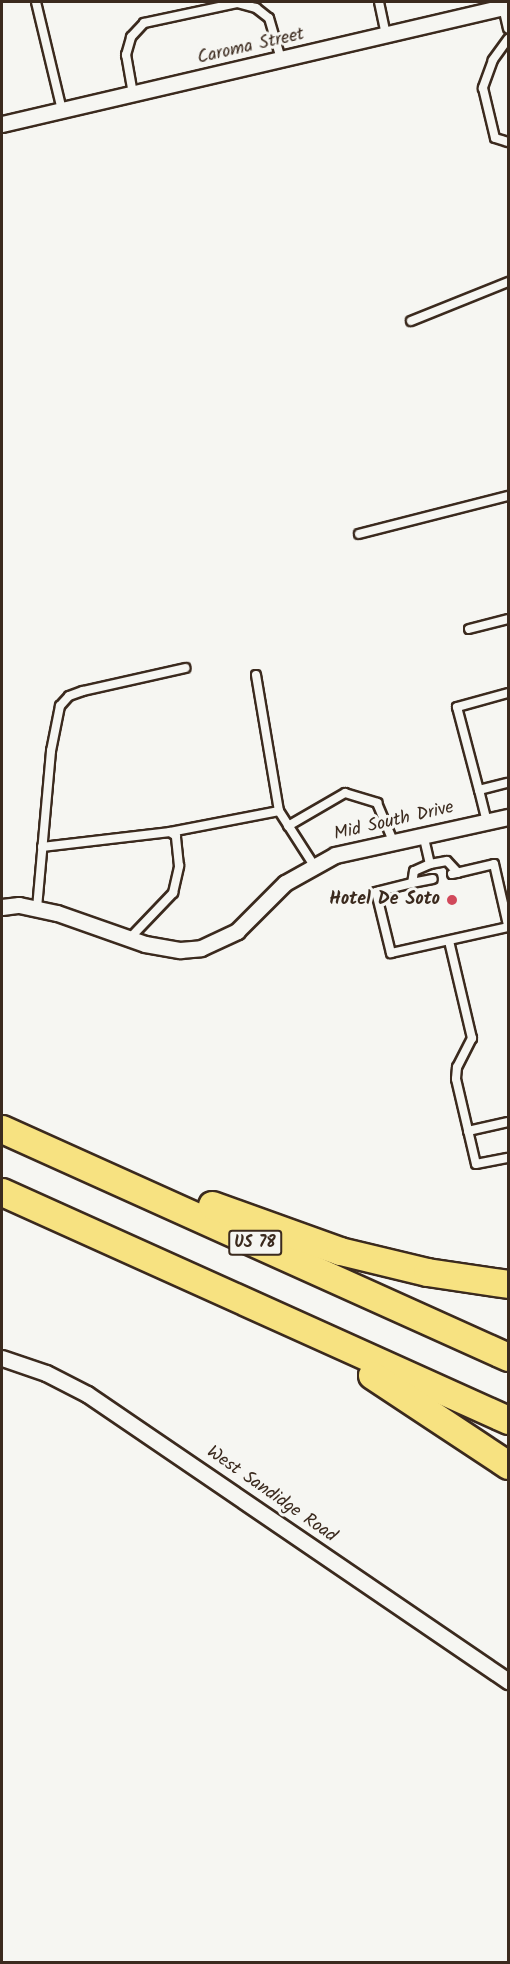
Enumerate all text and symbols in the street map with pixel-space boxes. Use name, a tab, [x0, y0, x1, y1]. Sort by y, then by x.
street label: Caroma Street	[195, 24, 307, 70]
street label: Mid South Drive	[332, 798, 456, 846]
place label: Hotel De Soto	[329, 889, 440, 911]
marker: Hotel De Soto	[445, 893, 459, 907]
road number: US 78	[228, 1230, 282, 1256]
street label: West Sandidge Road	[202, 1442, 340, 1548]

